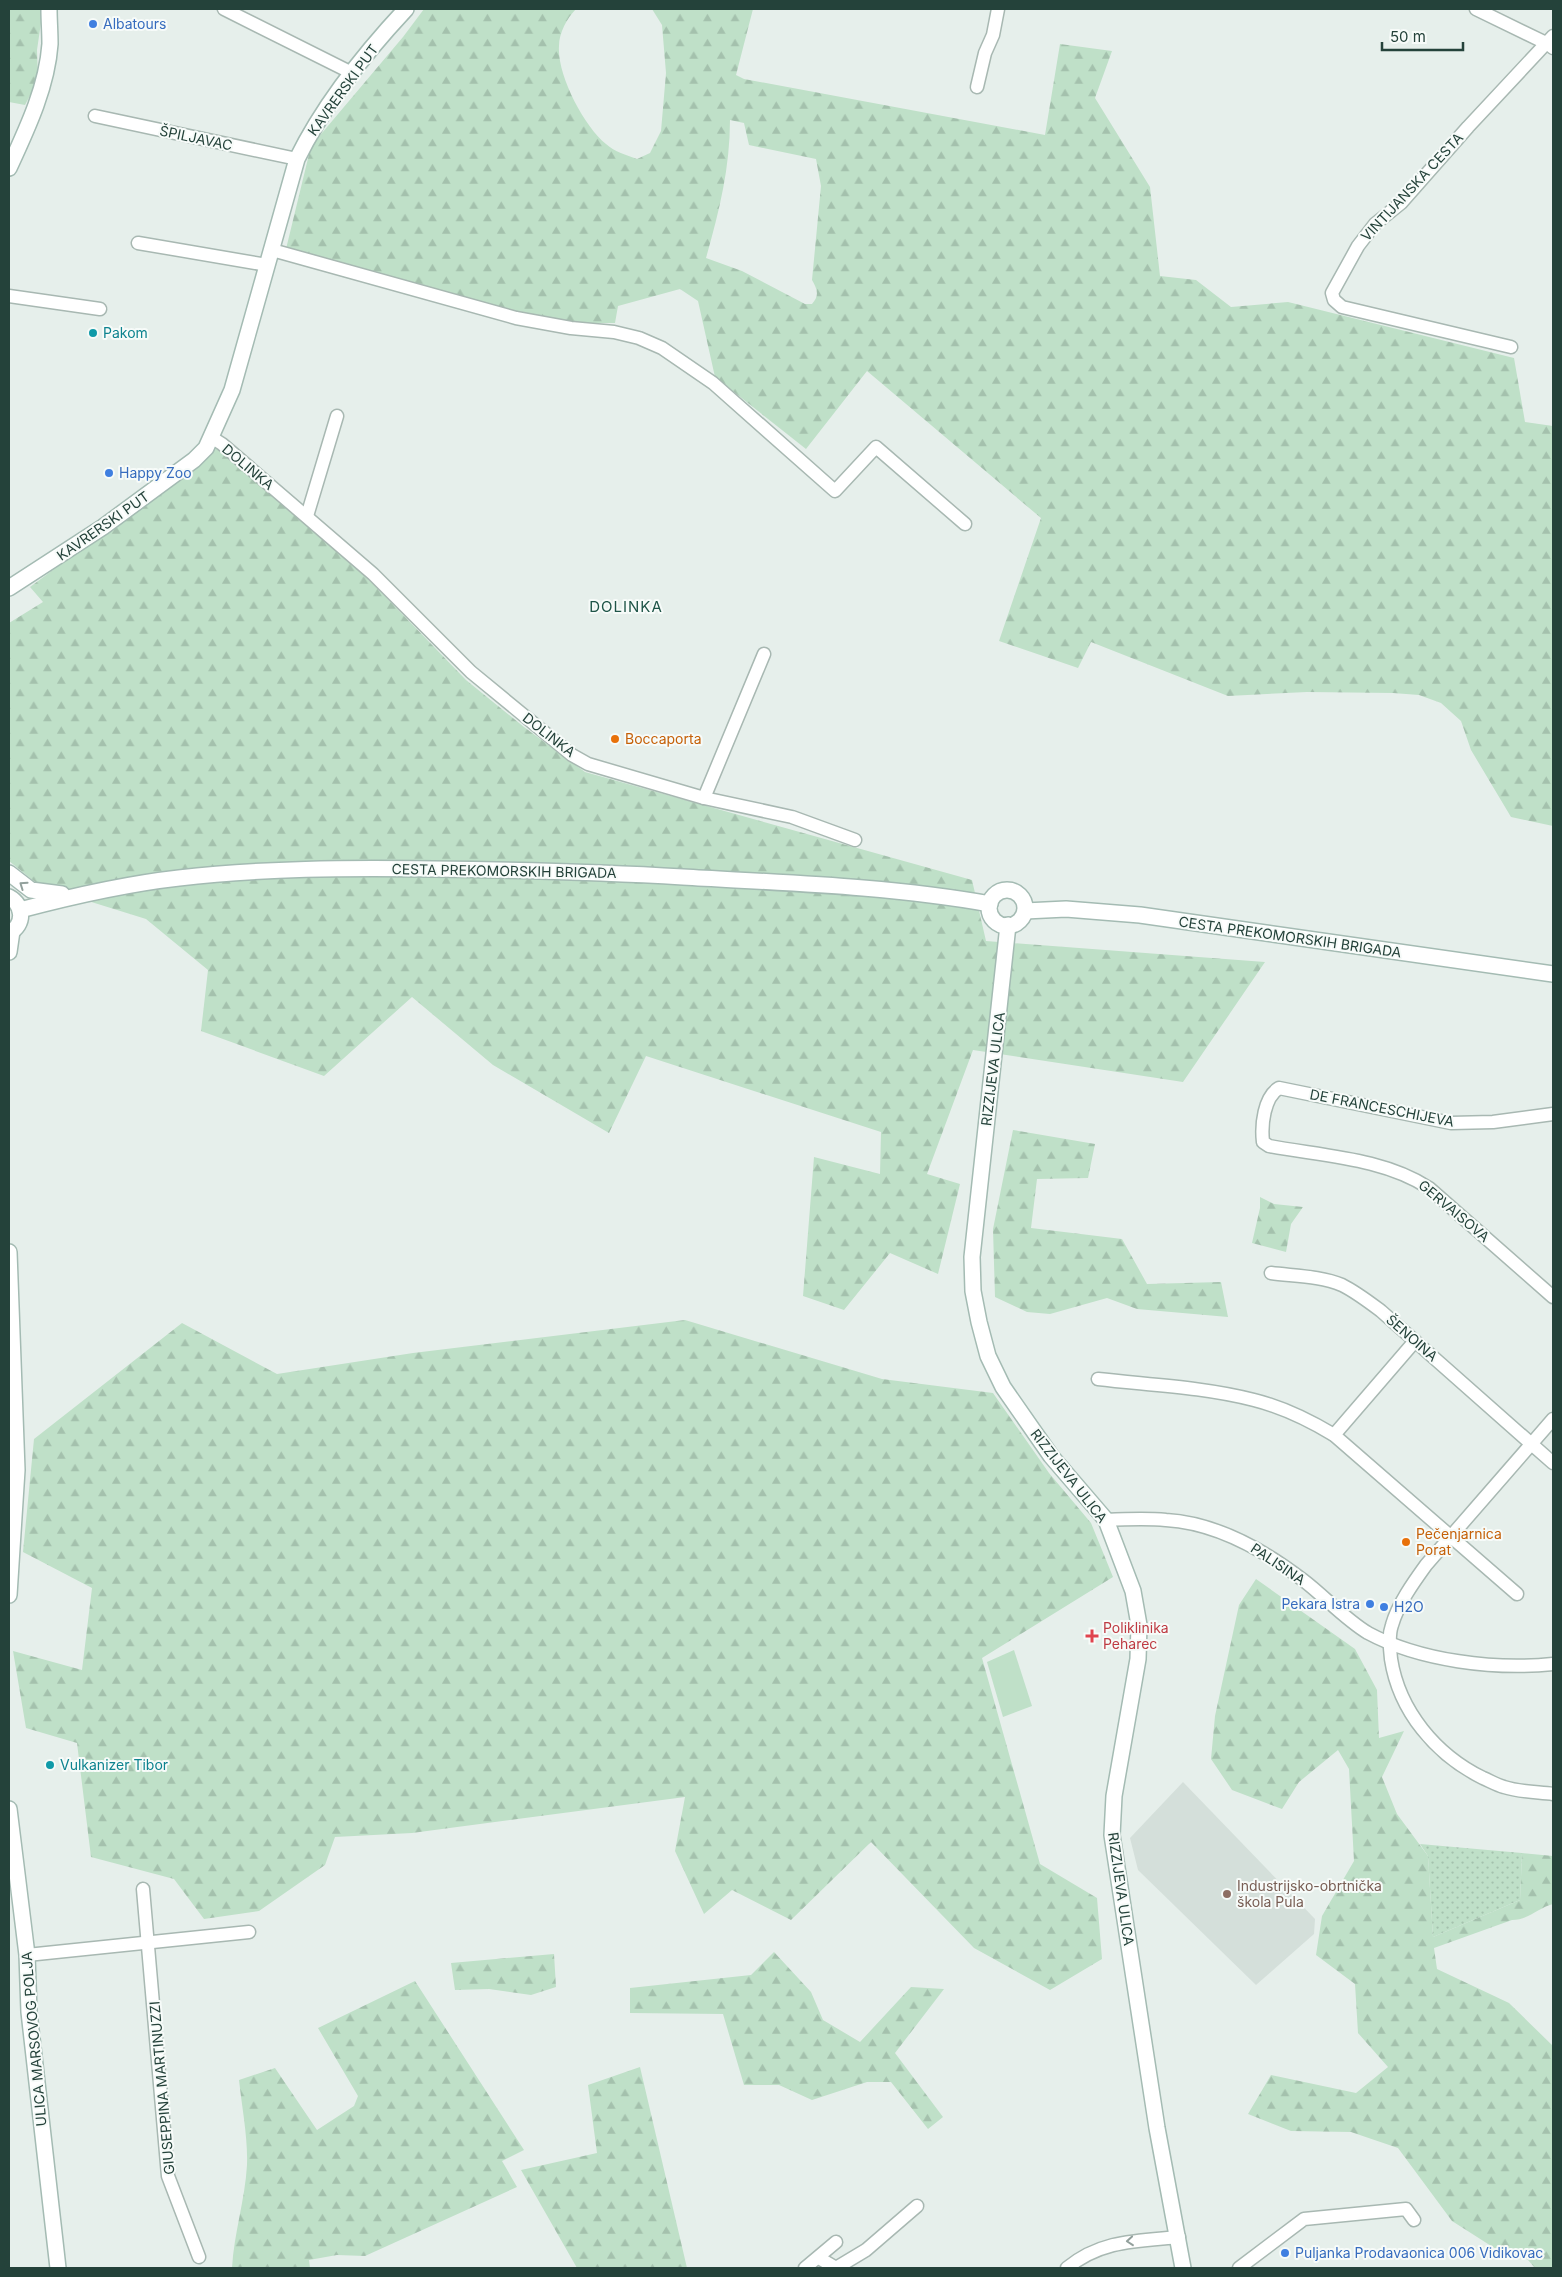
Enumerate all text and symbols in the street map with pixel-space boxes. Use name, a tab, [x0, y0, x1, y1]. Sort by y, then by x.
place label: Albatours	[103, 15, 166, 32]
marker: Albatours	[87, 18, 99, 30]
scale bar	[1382, 20, 1463, 52]
text: 50 m	[1390, 27, 1426, 46]
street label: KAVRERSKI PUT	[304, 41, 381, 139]
street label: ŠPILJAVAC	[158, 121, 234, 154]
street label: VINTIJANSKA CESTA	[1357, 129, 1466, 244]
place label: Pakom	[103, 324, 148, 341]
marker: Pakom	[87, 327, 99, 339]
street label: DOLINKA	[219, 440, 278, 493]
place label: Happy Zoo	[119, 464, 192, 481]
marker: Happy Zoo	[103, 467, 115, 479]
street label: KAVRERSKI PUT	[53, 487, 152, 564]
district label: DOLINKA	[589, 597, 663, 616]
street label: DOLINKA	[520, 709, 579, 761]
place label: Boccaporta	[625, 730, 702, 747]
marker: Boccaporta	[609, 733, 621, 745]
street label: CESTA PREKOMORSKIH BRIGADA	[391, 860, 617, 881]
one-way arrow	[20, 882, 29, 891]
street label: CESTA PREKOMORSKIH BRIGADA	[1178, 912, 1403, 961]
street label: RIZZIJEVA ULICA	[977, 1011, 1008, 1127]
street label: DE FRANCESCHIJEVA	[1308, 1085, 1456, 1130]
street label: GERVAISOVA	[1415, 1176, 1493, 1245]
street label: ŠENOINA	[1383, 1311, 1442, 1365]
street label: RIZZIJEVA ULICA	[1027, 1425, 1112, 1526]
place label: Pečenjarnica Porat	[1416, 1525, 1502, 1558]
marker: Pečenjarnica Porat	[1400, 1536, 1412, 1548]
street label: PALISINA	[1248, 1539, 1309, 1588]
place label: Pekara Istra	[1281, 1595, 1360, 1612]
marker: Pekara Istra	[1364, 1598, 1376, 1610]
place label: H2O	[1394, 1598, 1424, 1615]
marker: H2O	[1378, 1601, 1390, 1613]
place label: Poliklinika Peharec	[1103, 1619, 1169, 1652]
marker: Poliklinika Peharec	[1085, 1629, 1099, 1643]
place label: Vulkanizer Tibor	[60, 1756, 168, 1773]
marker: Vulkanizer Tibor	[44, 1759, 56, 1771]
street label: RIZZIJEVA ULICA	[1105, 1831, 1138, 1947]
place label: Industrijsko-obrtnička škola Pula	[1237, 1877, 1382, 1910]
marker: Industrijsko-obrtnička škola Pula	[1221, 1888, 1233, 1900]
street label: ULICA MARSOVOG POLJA	[17, 1951, 50, 2127]
street label: GIUSEPPINA MARTINUZZI	[145, 2001, 178, 2176]
one-way arrow	[1126, 2235, 1134, 2246]
place label: Puljanka Prodavaonica 006 Vidikovac	[1295, 2244, 1543, 2261]
marker: Puljanka Prodavaonica 006 Vidikovac	[1279, 2247, 1291, 2259]

